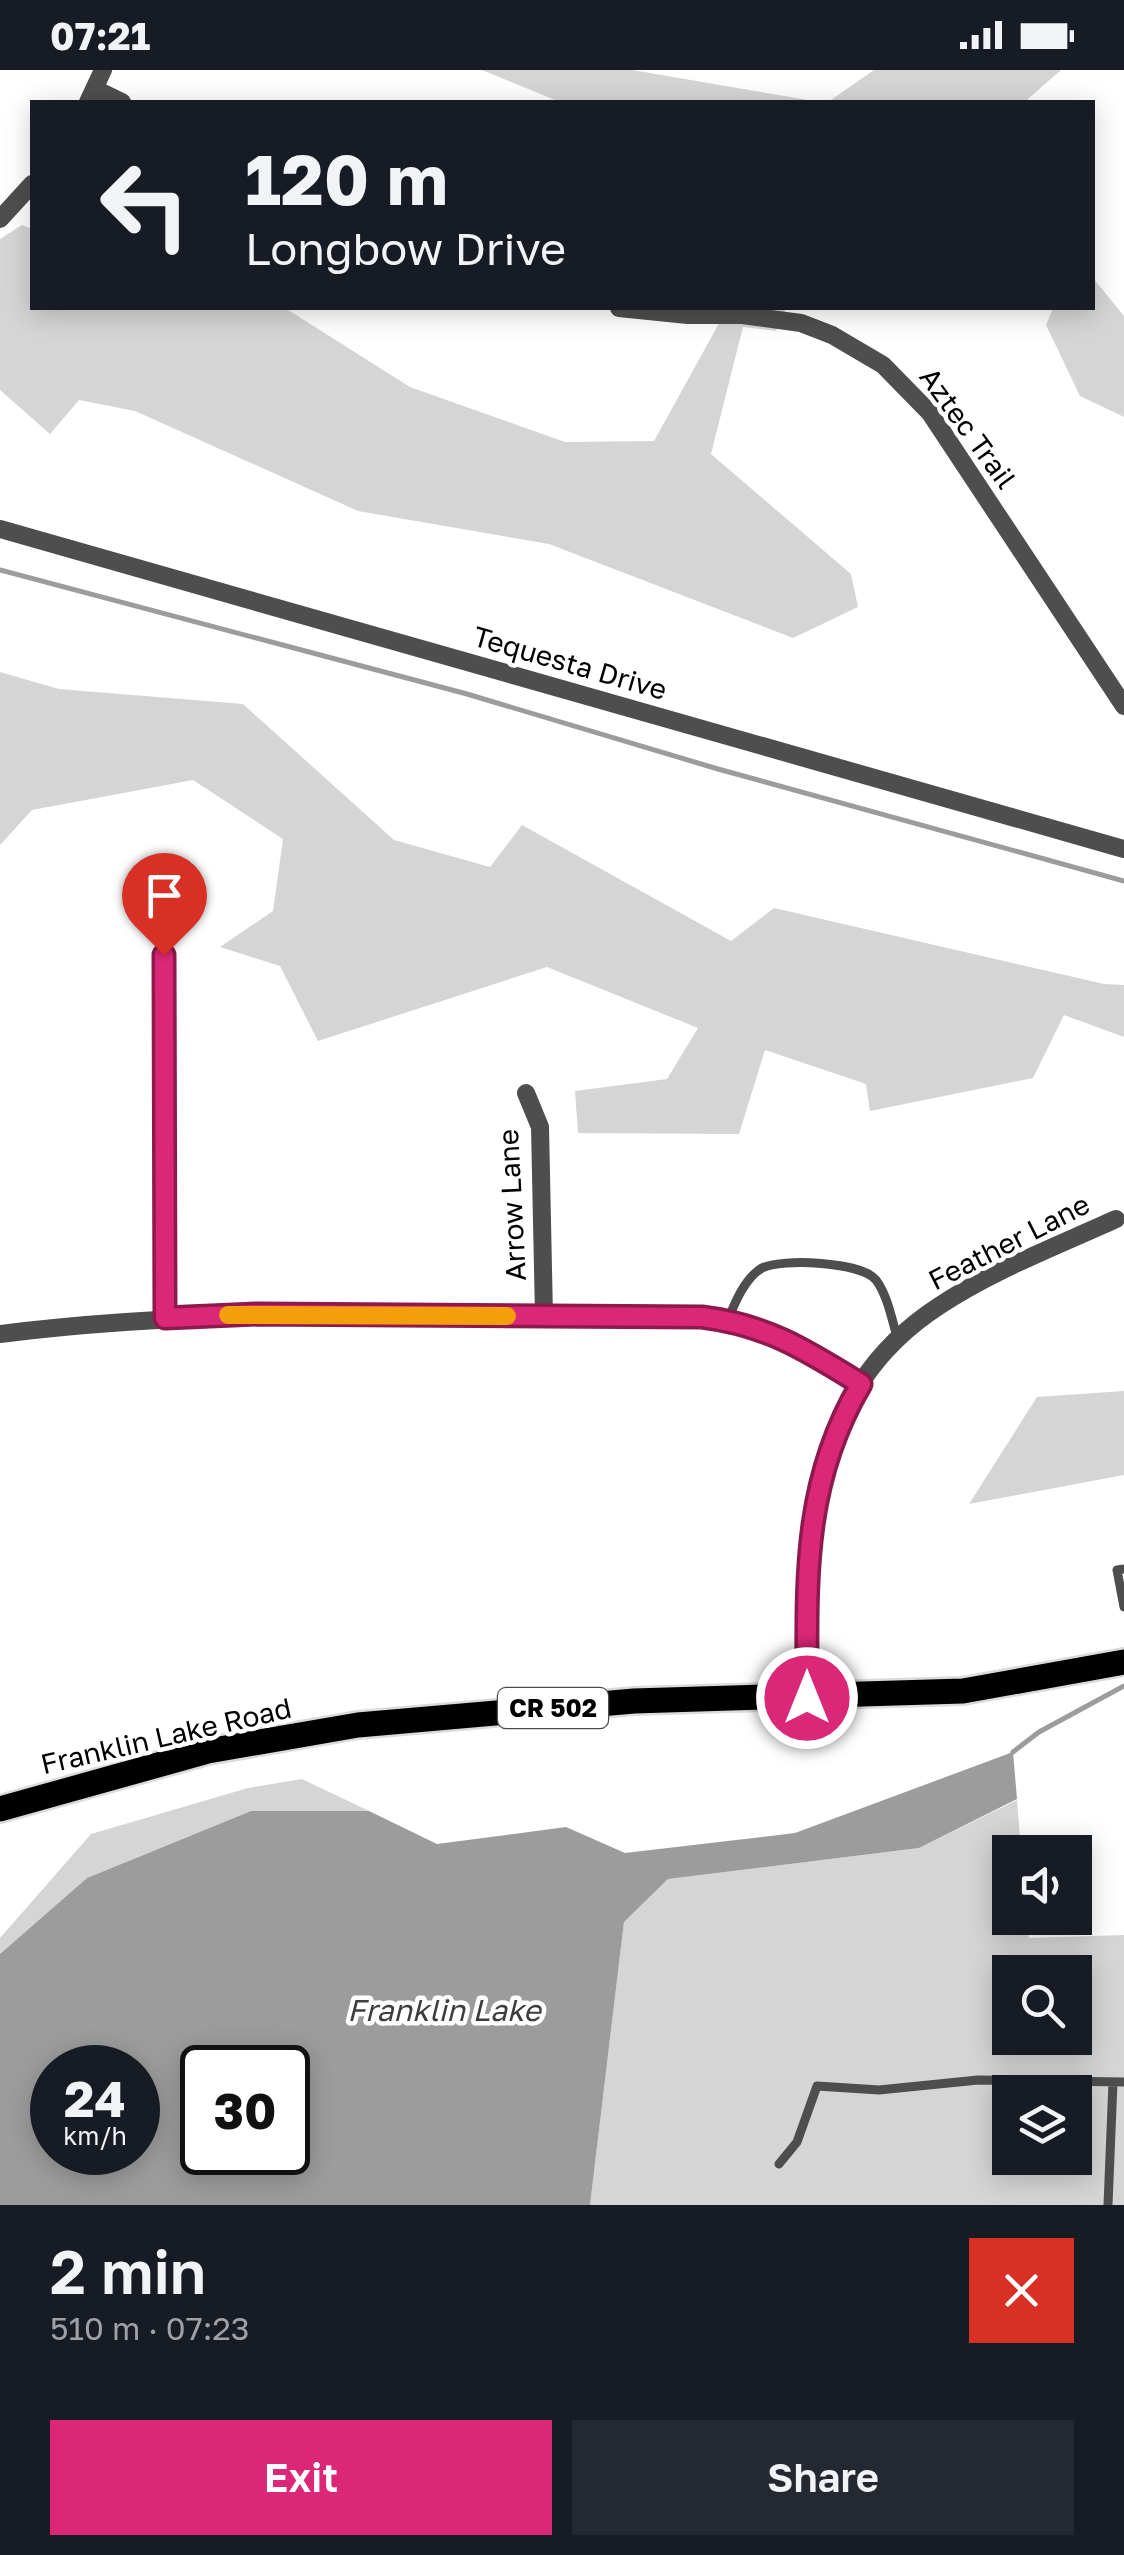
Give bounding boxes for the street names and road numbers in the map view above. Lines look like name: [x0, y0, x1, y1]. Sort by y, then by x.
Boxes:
street label: Aztec Trail: [914, 361, 1023, 495]
street label: Tequesta Drive: [470, 619, 671, 706]
street label: Arrow Lane: [491, 1128, 532, 1282]
street label: Feather Lane: [923, 1187, 1095, 1296]
road number: CR 502: [498, 1688, 608, 1728]
street label: Franklin Lake Road: [37, 1691, 294, 1780]

